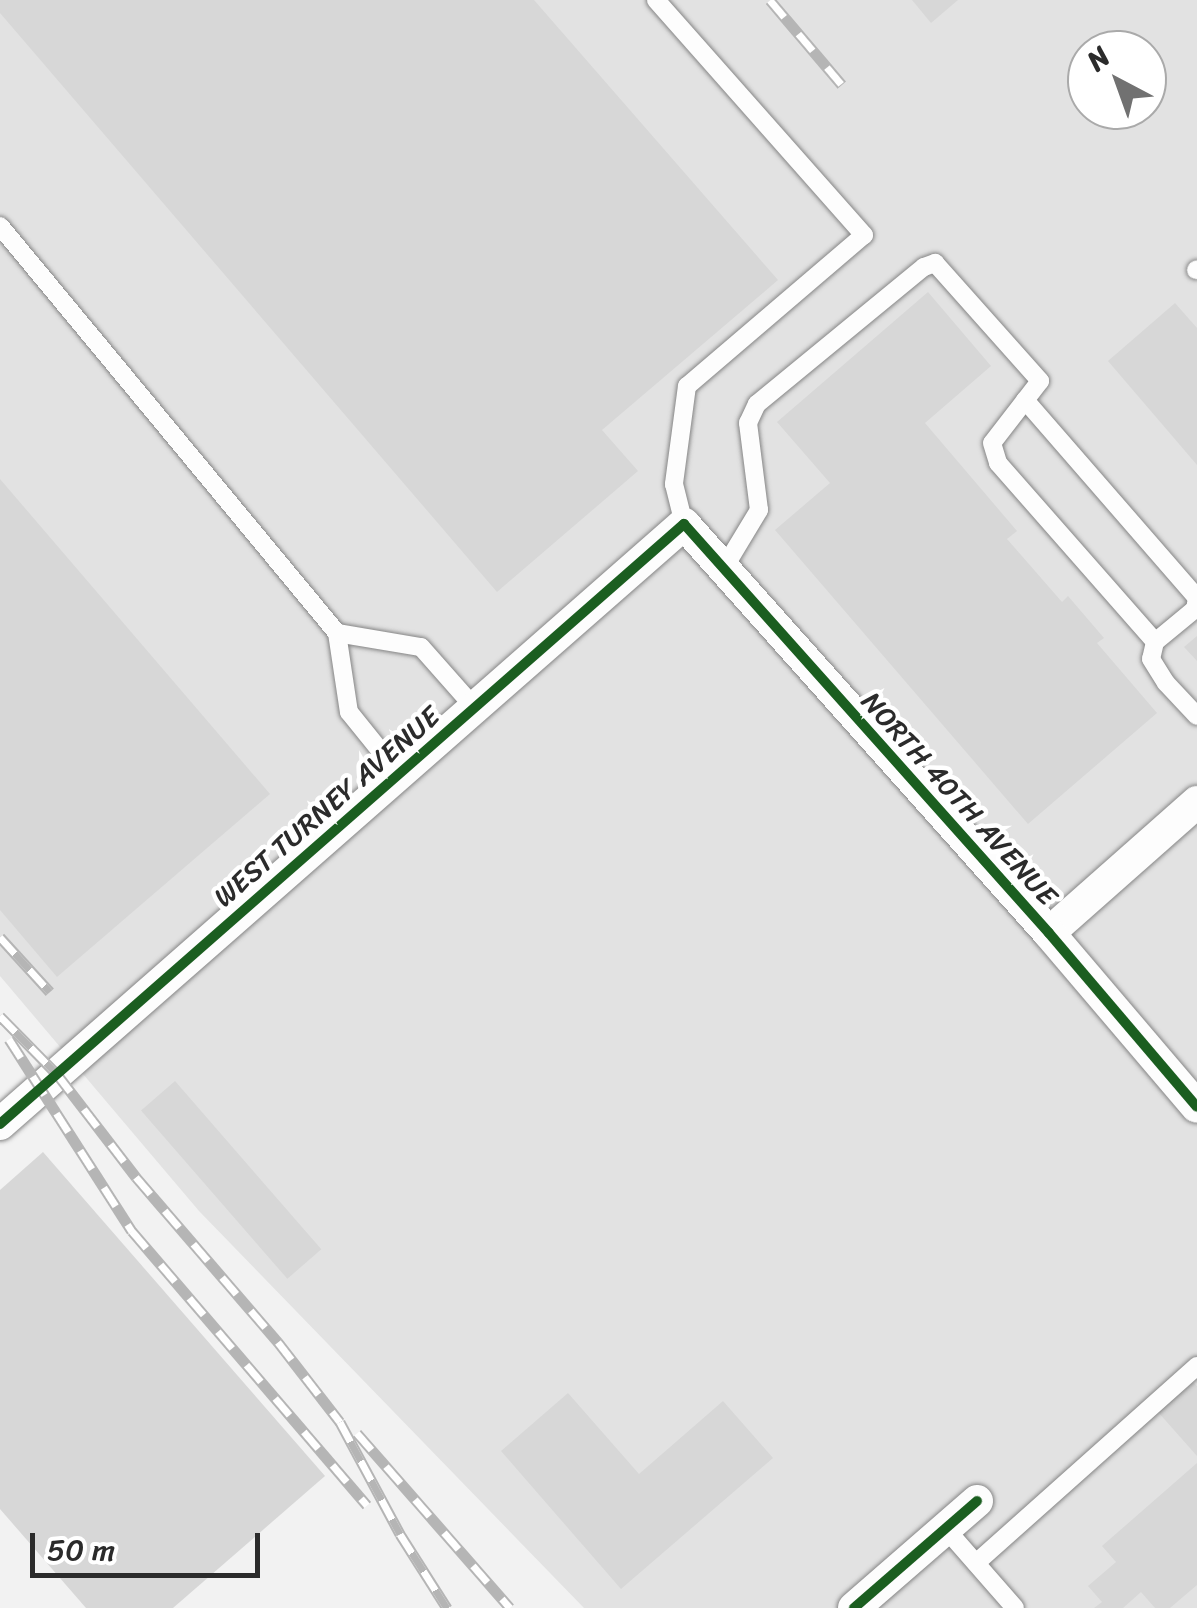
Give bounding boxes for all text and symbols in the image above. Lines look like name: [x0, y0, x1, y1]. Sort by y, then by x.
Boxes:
north arrow: [1067, 30, 1167, 130]
text: N: [1075, 34, 1122, 83]
street label: NORTH 40TH AVENUE: [854, 685, 1064, 913]
street label: WEST TURNEY AVENUE: [207, 700, 447, 914]
scale bar: [35, 1513, 265, 1575]
text: 50 m: [47, 1523, 115, 1577]

